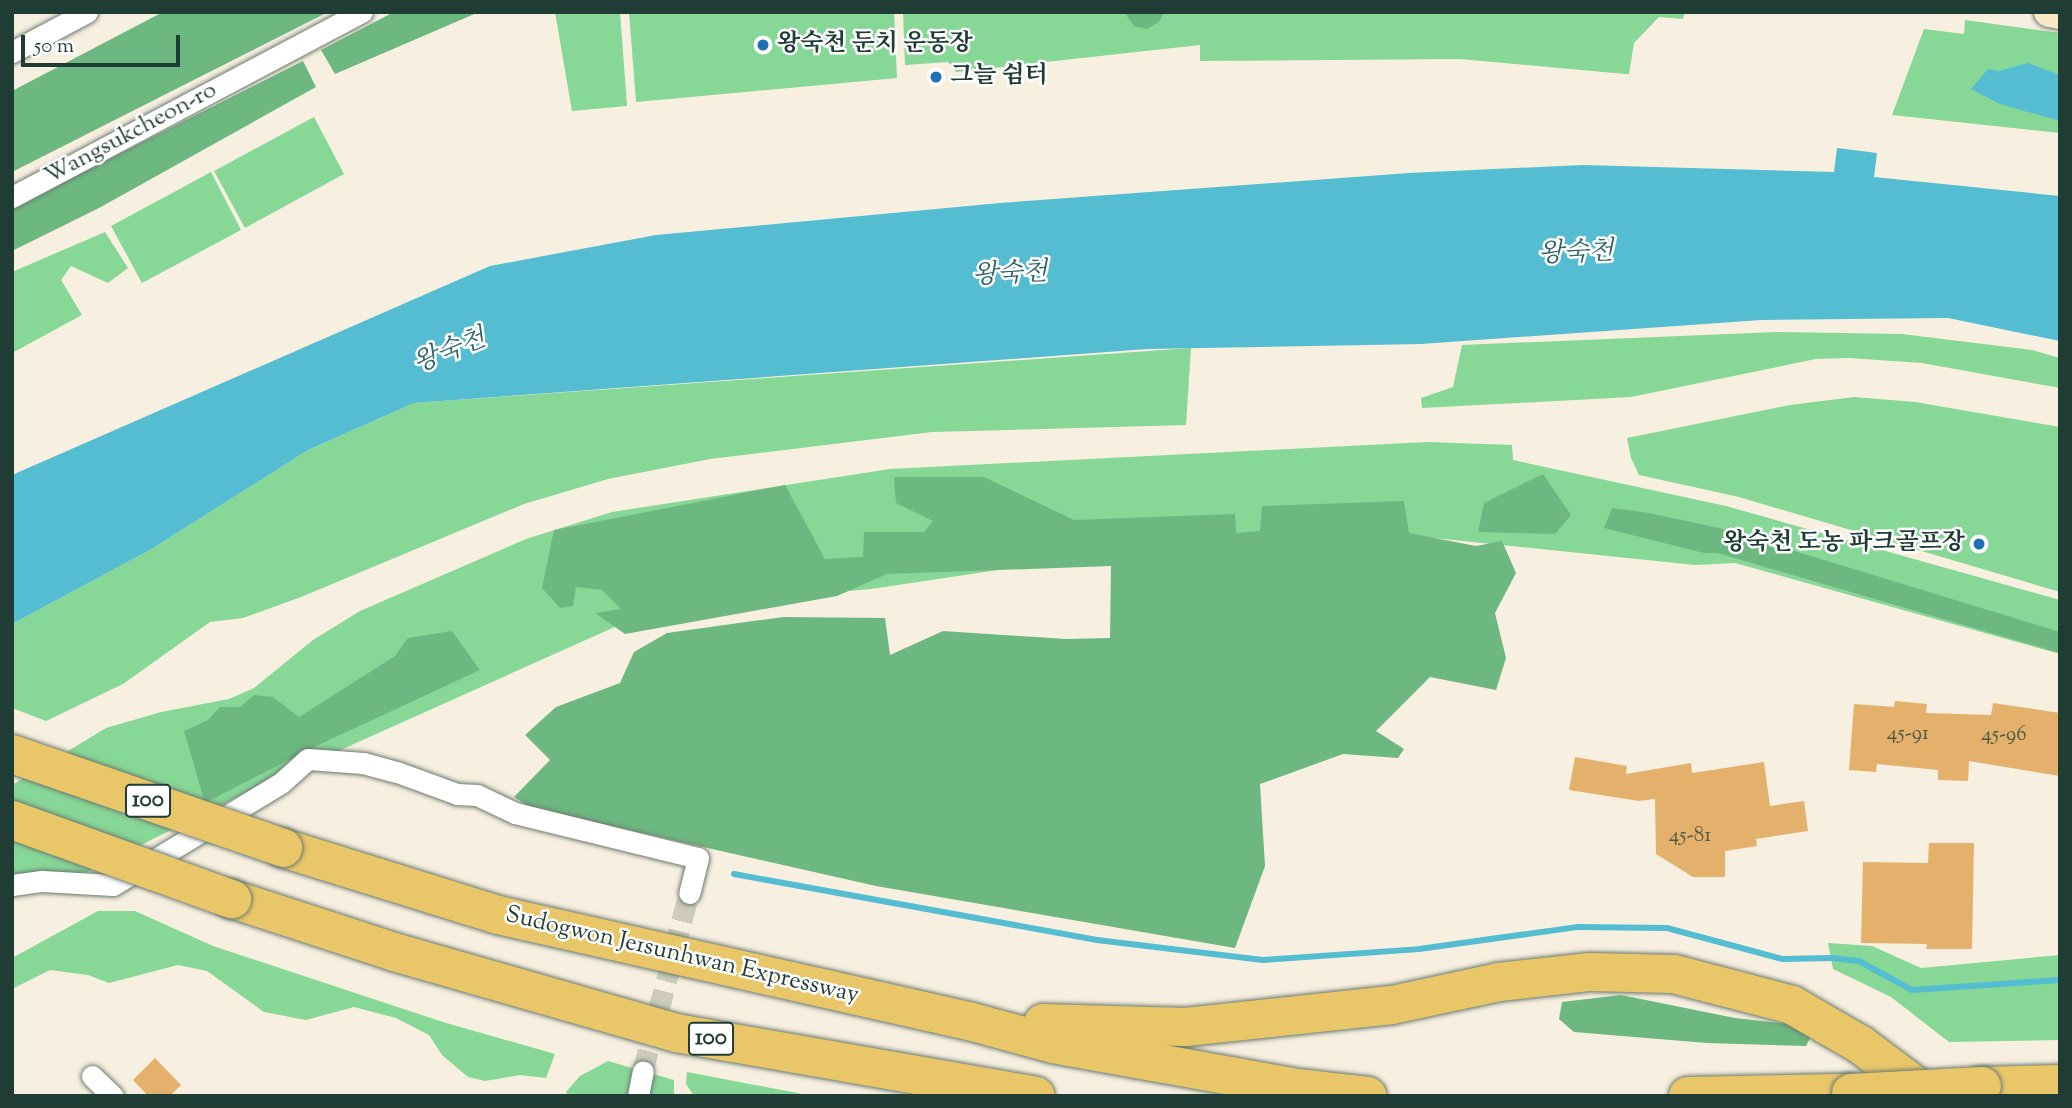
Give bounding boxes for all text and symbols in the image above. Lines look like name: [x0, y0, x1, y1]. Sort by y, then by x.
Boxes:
scale bar: [24, 21, 184, 65]
place label: 왕숙천 둔치 운동장: [777, 31, 973, 59]
text: 50 m: [34, 32, 74, 62]
marker: 왕숙천 둔치 운동장: [755, 37, 771, 53]
place label: 그늘 쉼터: [950, 63, 1048, 91]
marker: 그늘 쉼터: [928, 69, 944, 85]
street label: Wangsukcheon-ro: [40, 76, 222, 192]
water label: 왕숙천: [1538, 237, 1614, 271]
water label: 왕숙천: [972, 257, 1048, 293]
water label: 왕숙천: [409, 323, 491, 381]
place label: 왕숙천 도농 파크골프장: [1723, 530, 1965, 558]
marker: 왕숙천 도농 파크골프장: [1971, 536, 1987, 552]
house number: 45-91: [1887, 721, 1929, 747]
house number: 45-96: [1981, 722, 2027, 748]
road number: 100: [124, 782, 172, 820]
house number: 45-81: [1669, 823, 1711, 849]
street label: Sudogwon Je1sunhwan Expressway: [502, 901, 862, 1011]
road number: 100: [686, 1020, 736, 1058]

